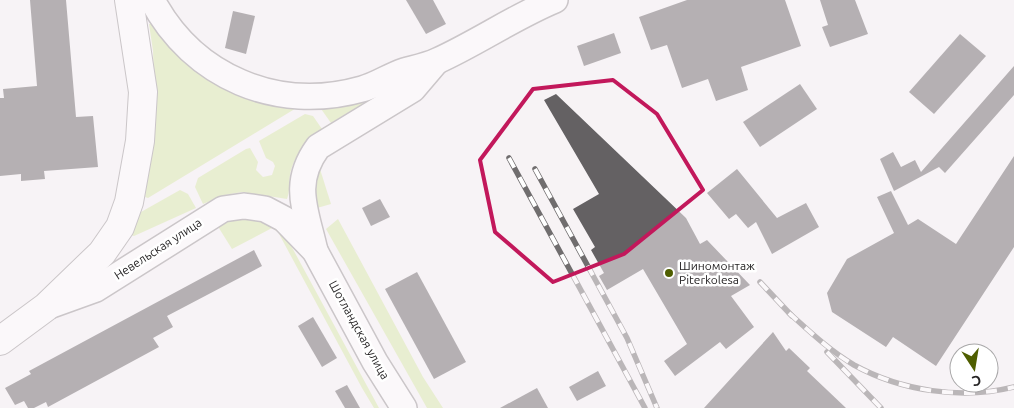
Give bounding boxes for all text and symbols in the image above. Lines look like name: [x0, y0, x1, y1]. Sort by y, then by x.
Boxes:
street label: Невельская улица: [112, 216, 204, 282]
place label: Шиномонтаж Piterkolesa: [679, 259, 755, 286]
marker: Шиномонтаж Piterkolesa: [663, 267, 675, 279]
street label: Шотландская улица: [327, 278, 392, 381]
north arrow: [949, 343, 999, 393]
text: С: [971, 372, 983, 389]

